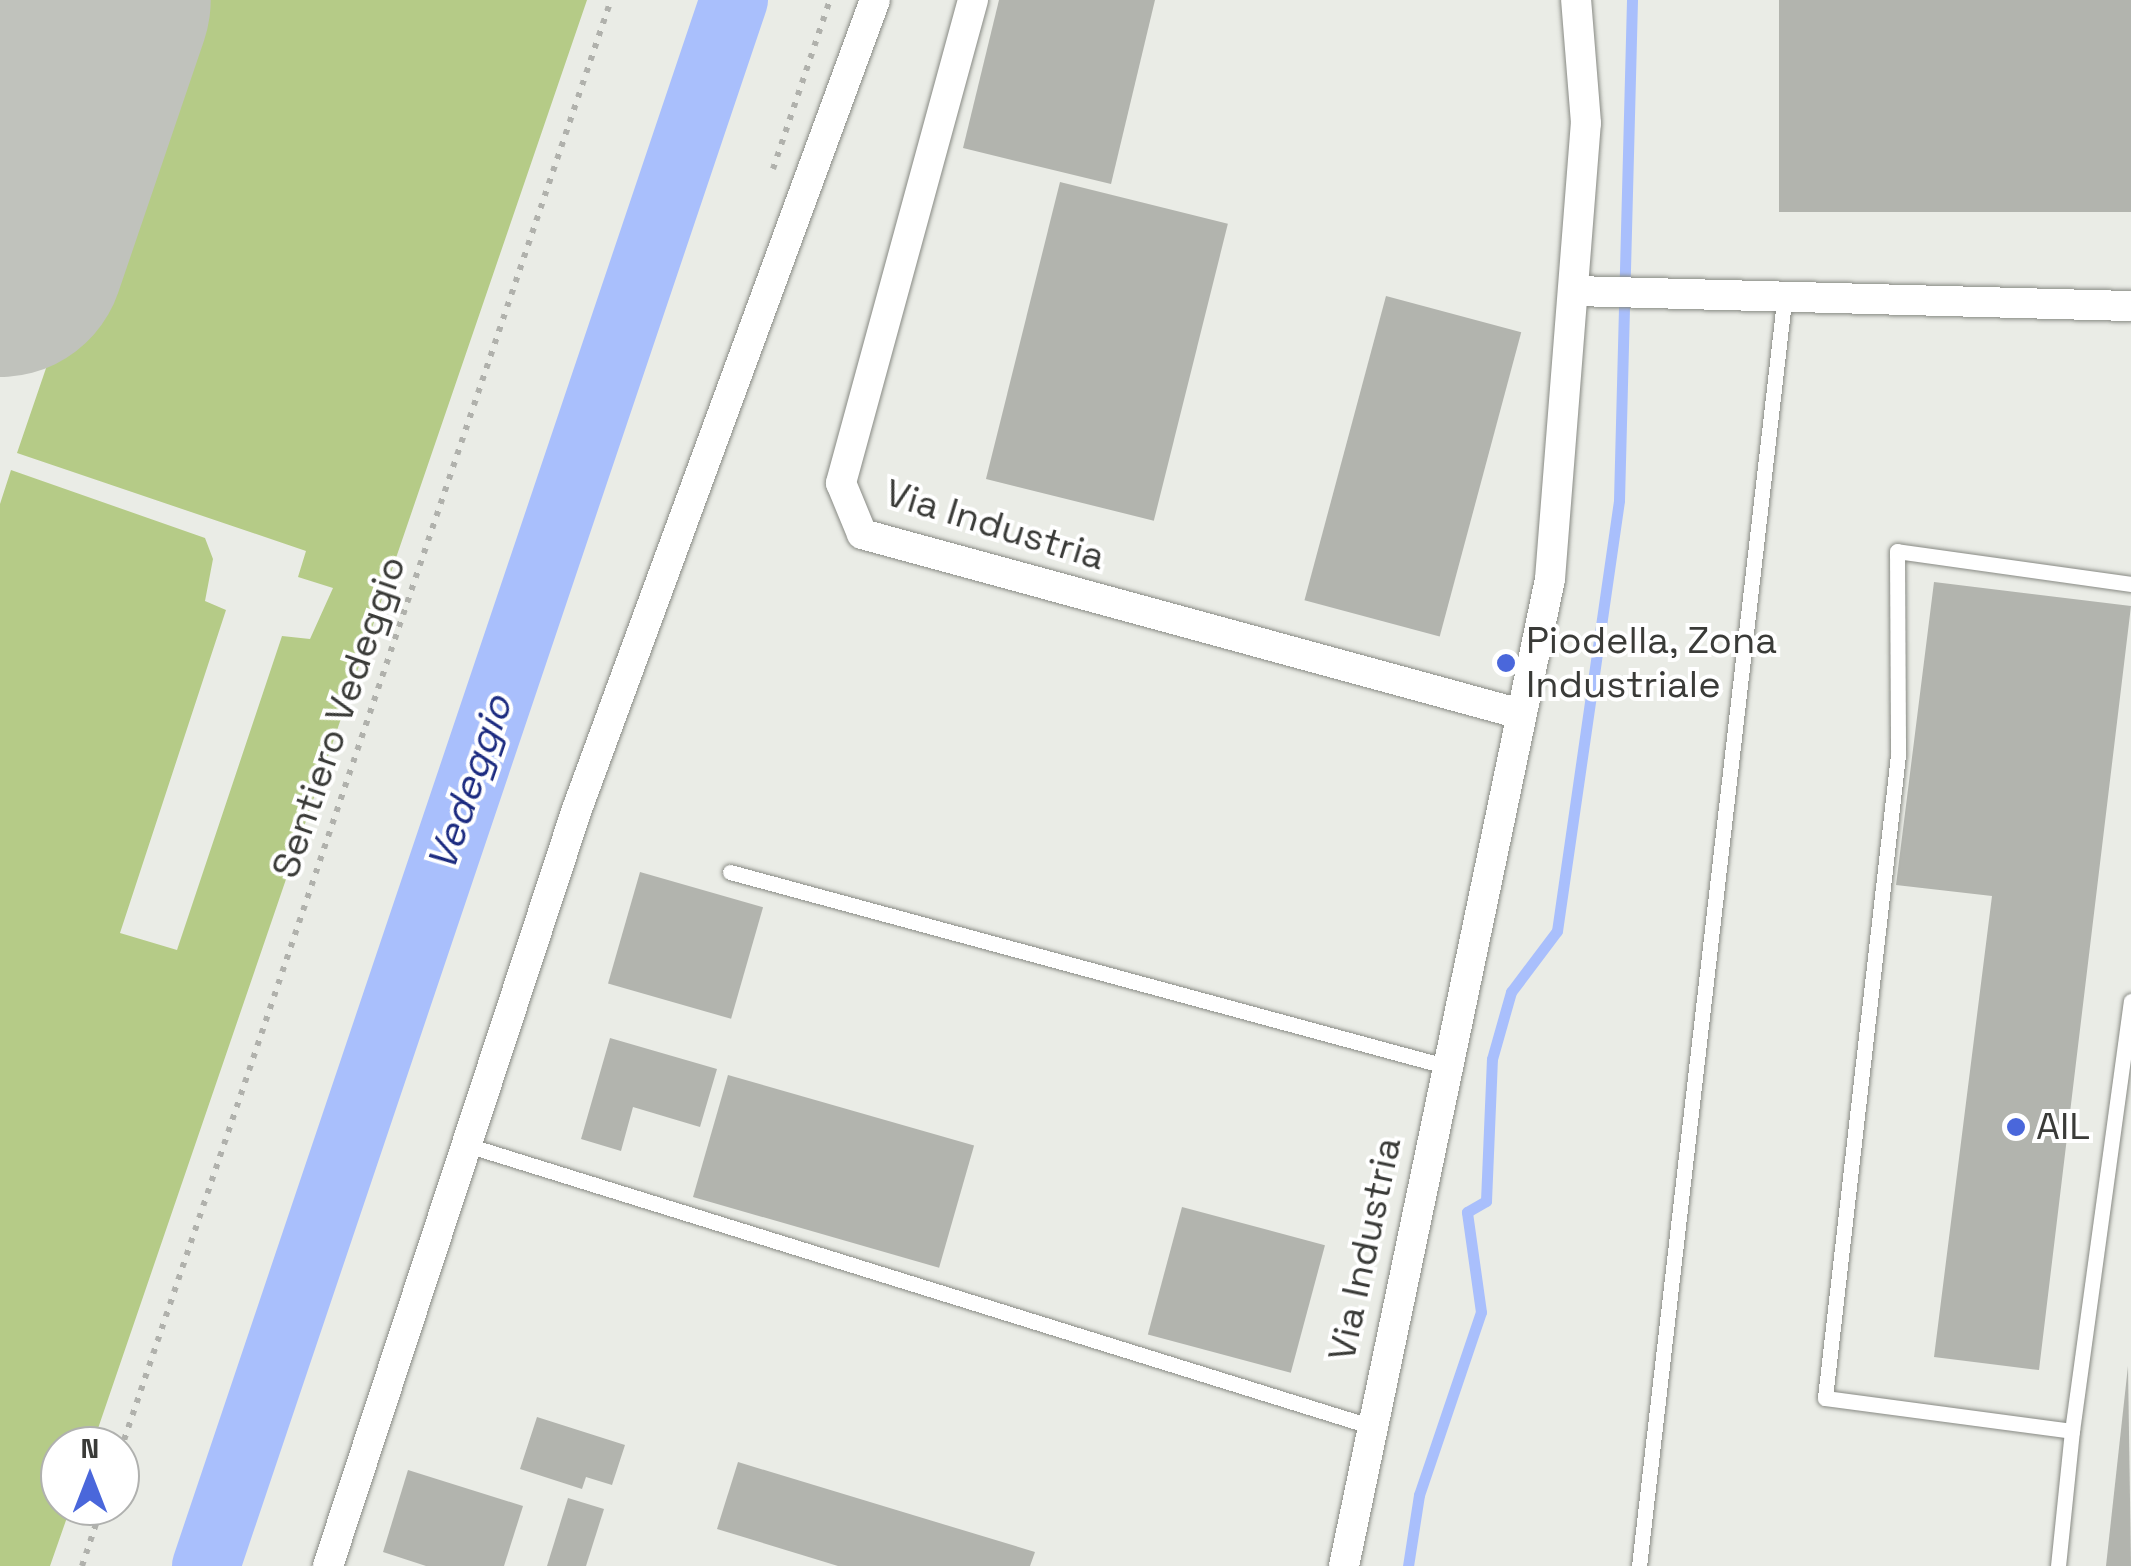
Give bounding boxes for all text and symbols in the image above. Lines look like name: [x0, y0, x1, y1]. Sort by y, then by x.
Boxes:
street label: Via Industria: [880, 470, 1110, 580]
street label: Sentiero Vedeggio: [262, 550, 416, 884]
place label: Piodella, Zona Industriale: [1526, 618, 1778, 708]
marker: Piodella, Zona Industriale: [1495, 652, 1517, 674]
water label: Vedeggio: [418, 689, 522, 877]
place label: AIL: [2036, 1104, 2090, 1150]
marker: AIL: [2005, 1116, 2027, 1138]
street label: Via Industria: [1319, 1133, 1411, 1365]
north arrow: [40, 1426, 140, 1526]
text: N: [81, 1430, 99, 1466]

